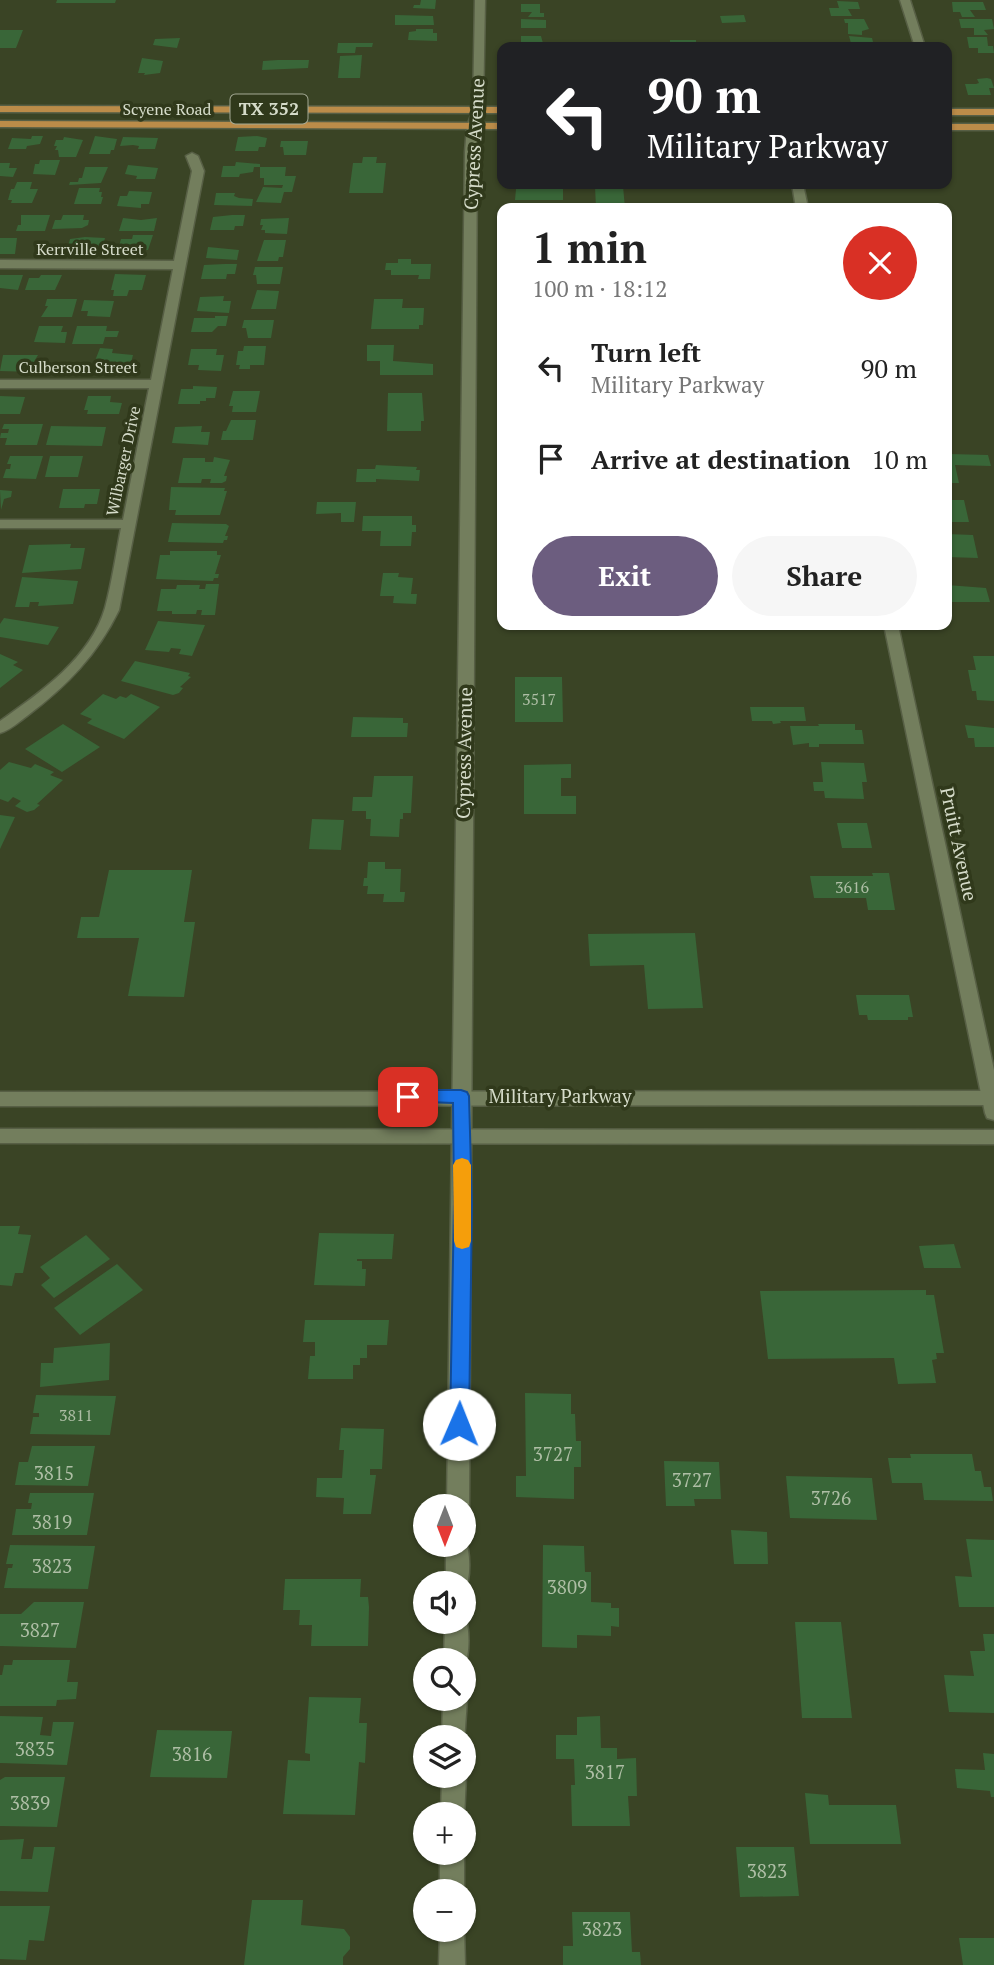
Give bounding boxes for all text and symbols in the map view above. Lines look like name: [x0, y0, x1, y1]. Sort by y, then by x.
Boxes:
text: 90 m: [647, 62, 761, 127]
icon: left: [532, 70, 623, 161]
street label: Cypress Avenue: [458, 78, 489, 210]
road number: TX 352: [230, 94, 308, 124]
street label: Scyene Road: [122, 98, 212, 120]
text: Military Parkway: [647, 125, 888, 167]
text: 1 min: [532, 219, 647, 275]
button: close: [843, 226, 917, 300]
street label: Kerrville Street: [36, 238, 144, 260]
text: 100 m · 18:12: [532, 273, 667, 304]
text: Turn left: [591, 335, 701, 369]
icon: left: [532, 349, 570, 387]
text: 90 m: [861, 351, 917, 385]
street label: Culberson Street: [18, 356, 138, 378]
text: Military Parkway: [591, 369, 764, 400]
street label: Wilbarger Drive: [101, 404, 145, 518]
icon: arrive: [532, 440, 570, 478]
text: Arrive at destination: [591, 442, 850, 476]
text: 10 m: [871, 442, 928, 476]
button: Exit: [532, 536, 718, 616]
button: Share: [732, 536, 917, 616]
street label: Cypress Avenue: [450, 687, 477, 819]
house number: 3517: [522, 688, 556, 710]
street label: Pruitt Avenue: [935, 785, 984, 903]
house number: 3616: [835, 876, 870, 898]
pin: [378, 1067, 438, 1127]
icon: arrive: [389, 1078, 427, 1116]
street label: Military Parkway: [488, 1083, 632, 1108]
position arrow: [422, 1387, 496, 1461]
house number: 3811: [59, 1404, 93, 1426]
house number: 3727: [533, 1441, 573, 1466]
house number: 3815: [34, 1460, 74, 1485]
house number: 3727: [672, 1467, 712, 1492]
house number: 3726: [811, 1485, 851, 1510]
north arrow: [413, 1494, 476, 1558]
map controls: [413, 1494, 476, 1942]
house number: 3819: [32, 1509, 72, 1534]
house number: 3823: [32, 1553, 72, 1578]
button: sound: [413, 1571, 476, 1634]
house number: 3809: [547, 1574, 587, 1599]
house number: 3827: [20, 1617, 60, 1642]
button: search: [413, 1648, 476, 1711]
button: layers: [413, 1725, 476, 1788]
house number: 3835: [15, 1736, 55, 1761]
house number: 3816: [172, 1741, 212, 1766]
house number: 3817: [585, 1759, 625, 1784]
house number: 3839: [10, 1790, 50, 1815]
button: +: [413, 1802, 476, 1865]
house number: 3823: [747, 1858, 787, 1883]
button: −: [413, 1879, 476, 1942]
house number: 3823: [582, 1916, 622, 1941]

